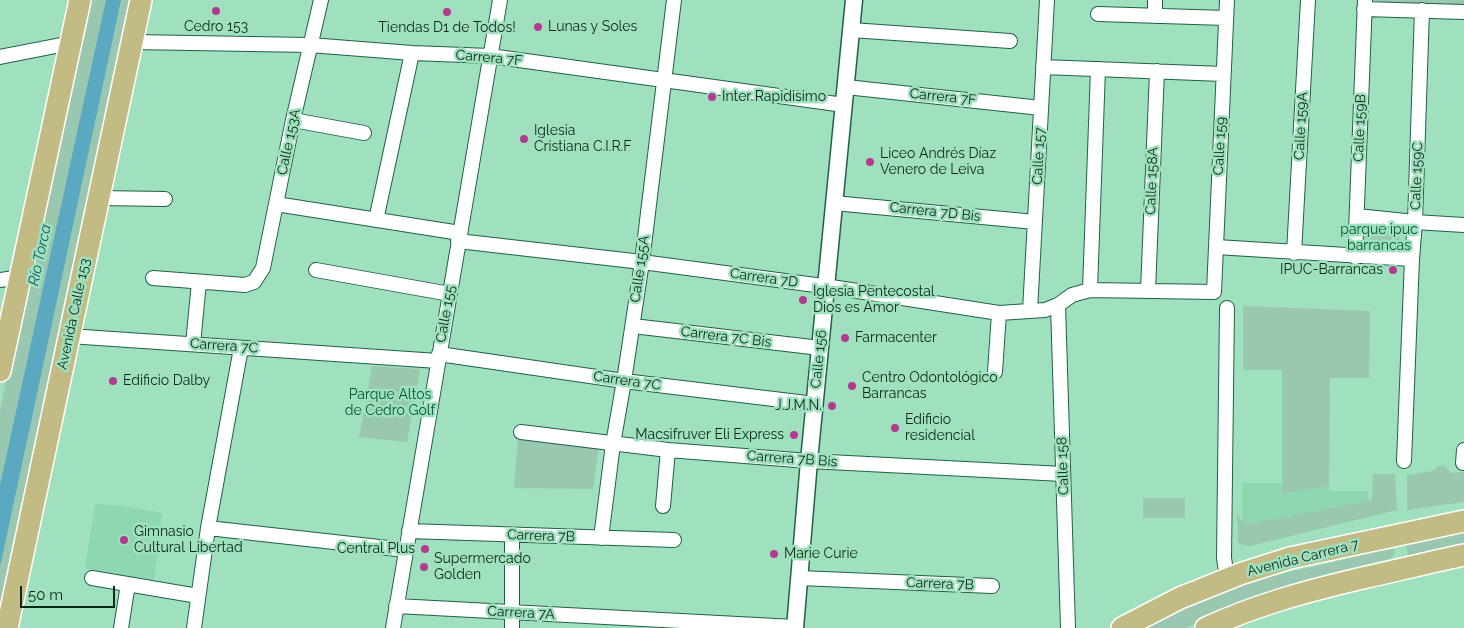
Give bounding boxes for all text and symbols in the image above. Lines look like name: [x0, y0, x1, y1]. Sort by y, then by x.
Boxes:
marker: Cedro 153: [210, 5, 222, 17]
marker: Tiendas D1 de Todos!: [441, 6, 453, 18]
place label: Cedro 153: [184, 19, 248, 35]
place label: Lunas y Soles: [548, 19, 637, 35]
place label: Tiendas D1 de Todos!: [378, 20, 516, 36]
marker: Lunas y Soles: [532, 21, 544, 33]
street label: Carrera 7F: [455, 47, 523, 69]
street label: Carrera 7F: [909, 85, 977, 109]
place label: Inter Rapidisimo: [722, 89, 826, 105]
marker: Inter Rapidisimo: [706, 91, 718, 103]
street label: Calle 159A: [1291, 92, 1311, 160]
street label: Calle 159B: [1350, 94, 1370, 162]
street label: Calle 153A: [274, 107, 304, 177]
street label: Calle 159: [1210, 116, 1230, 176]
place label: Iglesia Cristiana C.I.R.F: [534, 123, 631, 156]
street label: Calle 157: [1029, 127, 1049, 185]
marker: Iglesia Cristiana C.I.R.F: [518, 133, 530, 145]
street label: Calle 159C: [1407, 142, 1427, 210]
place label: Liceo Andrés Díaz Venero de Leiva: [880, 146, 996, 178]
street label: Calle 158A: [1142, 147, 1162, 215]
marker: Liceo Andrés Díaz Venero de Leiva: [864, 156, 876, 168]
street label: Carrera 7D Bis: [889, 199, 981, 225]
park label: parque ipuc barrancas: [1340, 222, 1418, 254]
water label: Río Torca: [25, 223, 55, 287]
street label: Calle 155A: [627, 234, 653, 304]
street label: Avenida Calle 153: [54, 257, 94, 371]
place label: IPUC-Barrancas: [1280, 262, 1383, 278]
marker: IPUC-Barrancas: [1387, 264, 1399, 276]
street label: Carrera 7D: [729, 265, 799, 291]
street label: Calle 155: [433, 284, 459, 344]
place label: Iglesia Pentecostal Dios es Amor: [813, 284, 935, 316]
marker: Iglesia Pentecostal Dios es Amor: [797, 294, 809, 306]
street label: Carrera 7C Bis: [680, 323, 772, 351]
street label: Calle 156: [808, 329, 830, 389]
place label: Farmacenter: [855, 330, 937, 346]
marker: Farmacenter: [839, 332, 851, 344]
street label: Carrera 7C: [189, 335, 259, 357]
street label: Carrera 7C: [592, 368, 662, 394]
place label: Centro Odontológico Barrancas: [862, 370, 998, 402]
place label: Edificio Dalby: [123, 373, 210, 389]
marker: Edificio Dalby: [107, 375, 119, 387]
marker: Centro Odontológico Barrancas: [846, 380, 858, 392]
park label: Parque Altos de Cedro Golf: [345, 387, 435, 420]
place label: J.J.M.N.: [775, 398, 822, 414]
marker: J.J.M.N.: [826, 400, 838, 412]
place label: Edificio residencial: [905, 412, 975, 444]
marker: Edificio residencial: [889, 422, 901, 434]
place label: Macsifruver Eli Express: [635, 427, 784, 443]
marker: Macsifruver Eli Express: [788, 429, 800, 441]
street label: Calle 158: [1054, 436, 1072, 496]
street label: Carrera 7B Bis: [746, 447, 838, 471]
place label: Gimnasio Cultural Libertad: [134, 524, 243, 556]
street label: Carrera 7B: [507, 526, 575, 546]
marker: Gimnasio Cultural Libertad: [118, 534, 130, 546]
street label: Avenida Carrera 7: [1246, 536, 1360, 580]
place label: Central Plus: [337, 541, 415, 557]
marker: Central Plus: [419, 543, 431, 555]
place label: Marie Curie: [784, 546, 858, 562]
marker: Marie Curie: [768, 548, 780, 560]
place label: Supermercado Golden: [434, 551, 531, 584]
marker: Supermercado Golden: [418, 561, 430, 573]
street label: Carrera 7B: [906, 574, 974, 594]
scale bar: [22, 576, 118, 608]
text: 50 m: [28, 586, 63, 604]
street label: Carrera 7A: [487, 603, 555, 623]

